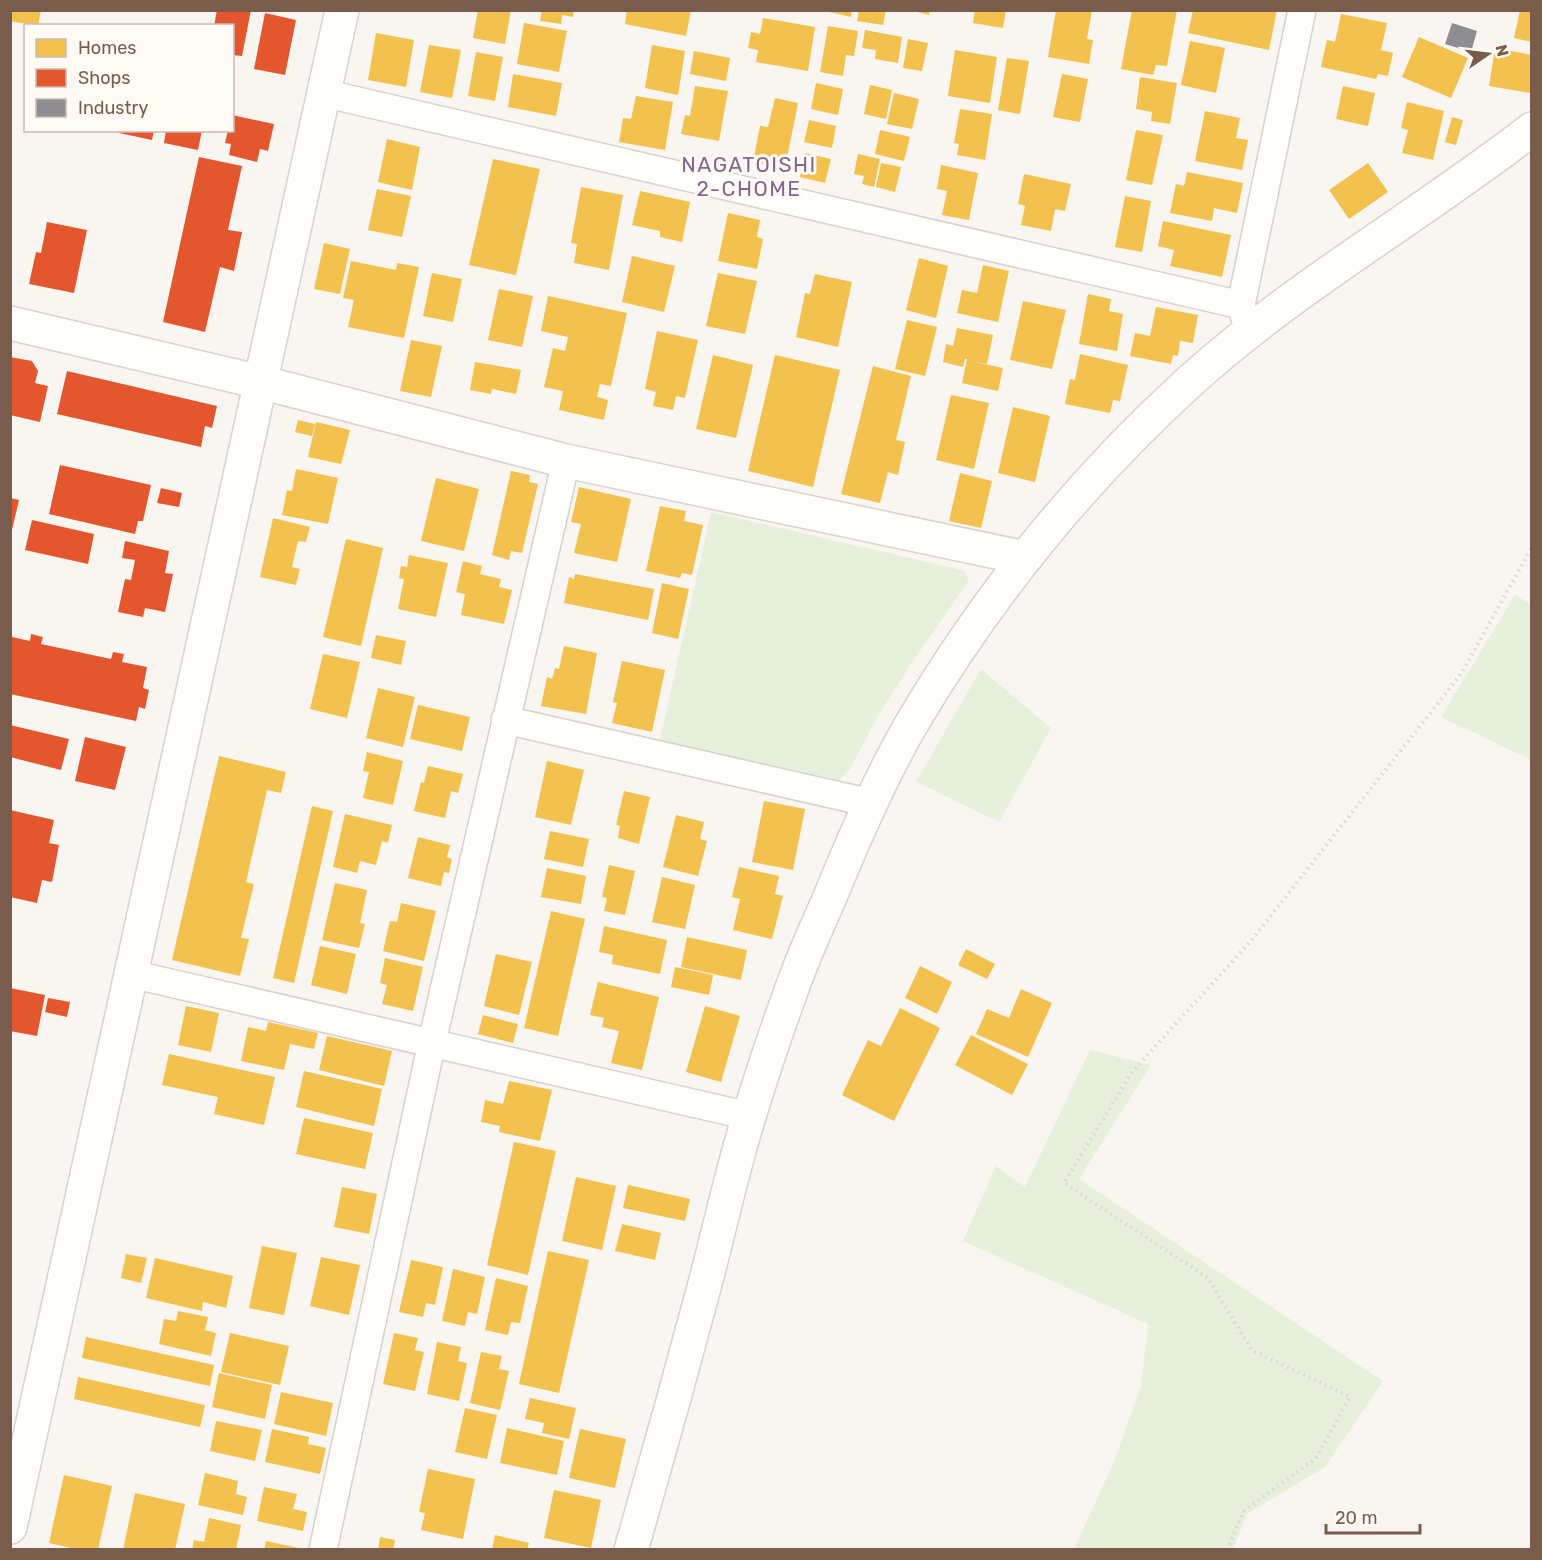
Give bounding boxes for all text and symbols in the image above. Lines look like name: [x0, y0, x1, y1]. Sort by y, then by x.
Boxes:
legend: [24, 24, 234, 132]
north arrow: [1458, 24, 1518, 84]
text: Homes: [78, 37, 136, 59]
text: N: [1491, 43, 1513, 58]
text: Shops: [78, 67, 130, 89]
text: Industry: [78, 97, 148, 119]
district label: NAGATOISHI 2-CHOME: [681, 152, 817, 201]
scale bar: [1326, 1497, 1420, 1535]
text: 20 m: [1335, 1507, 1377, 1529]

